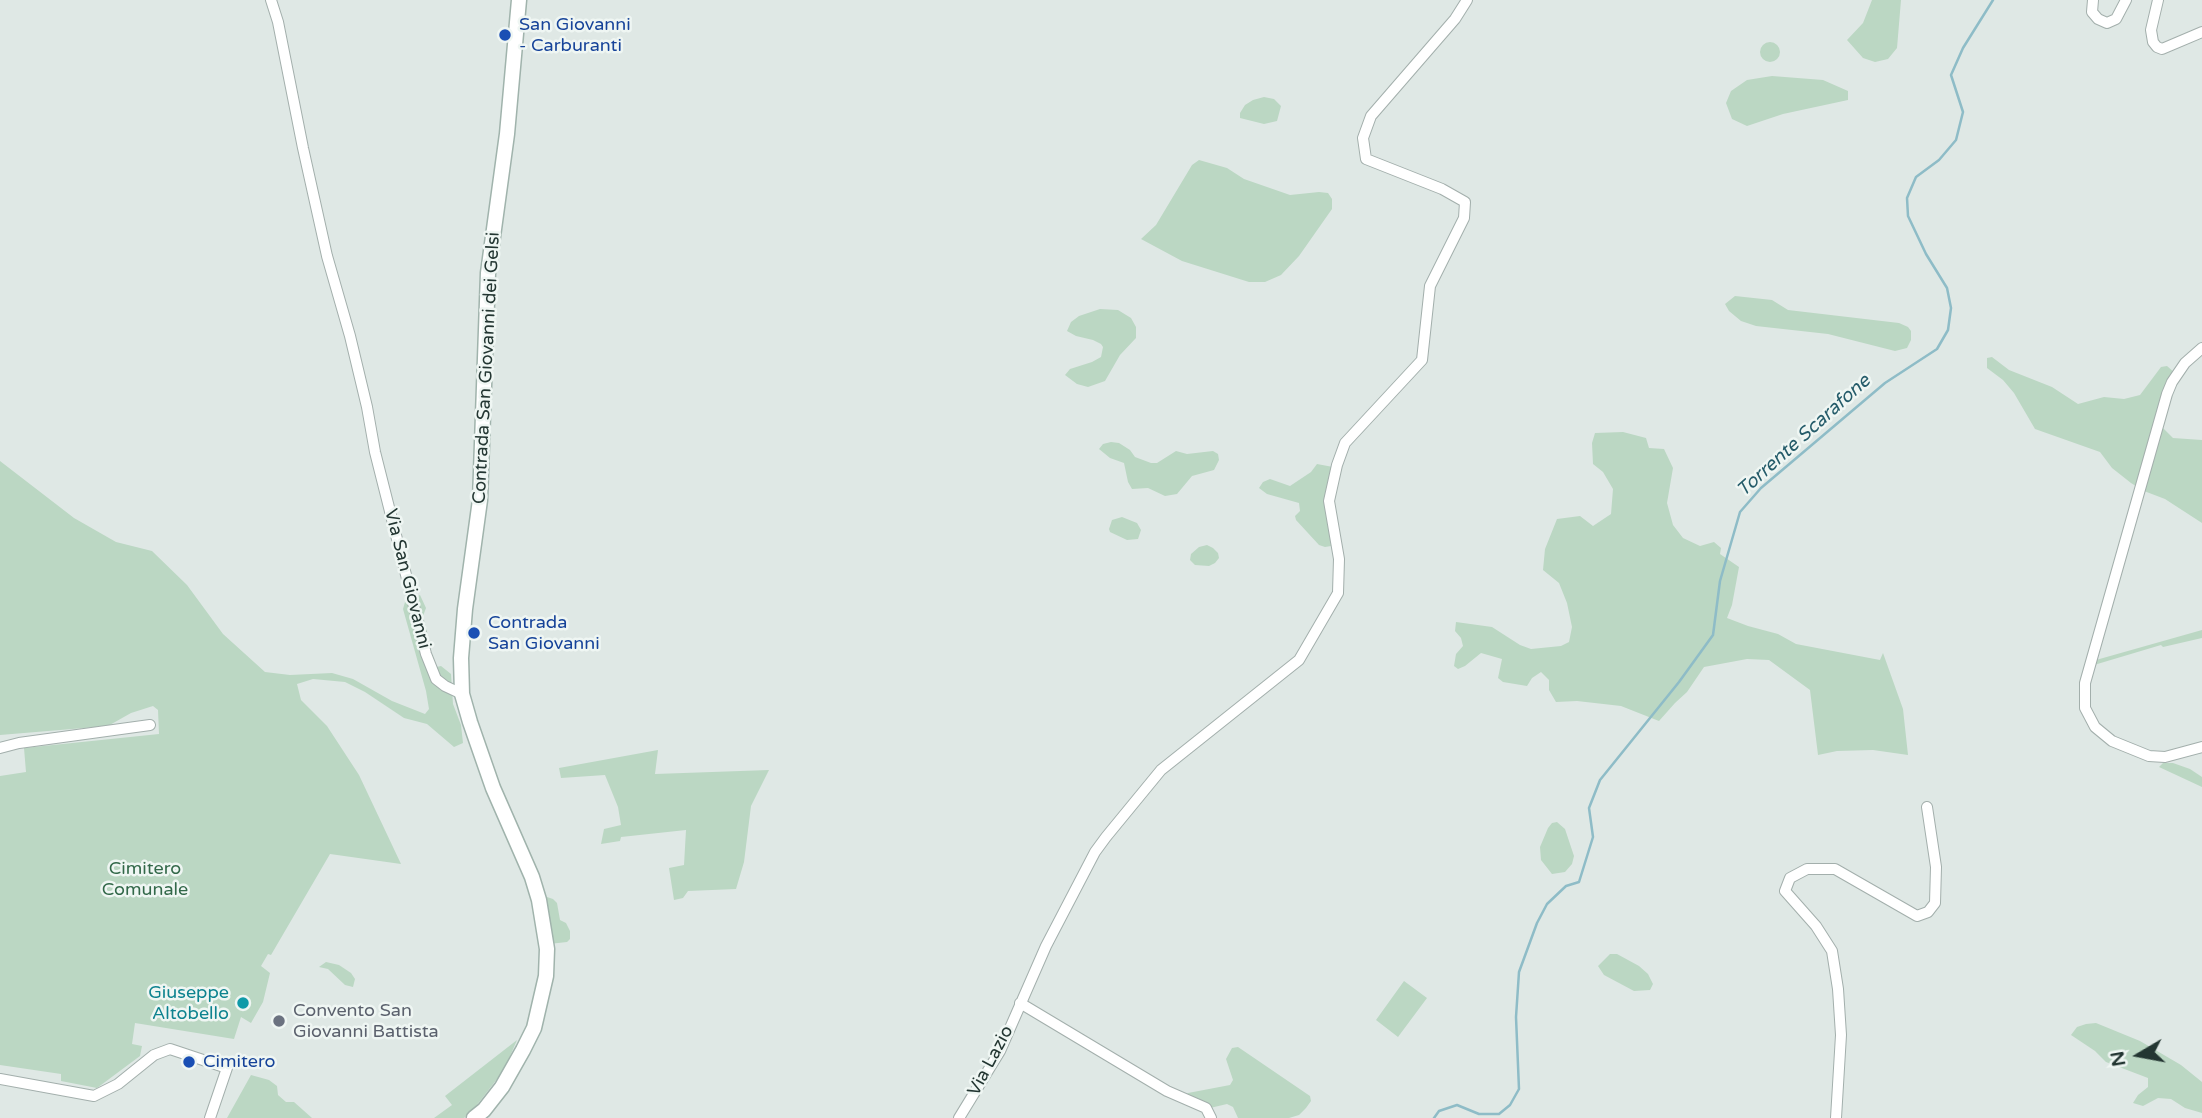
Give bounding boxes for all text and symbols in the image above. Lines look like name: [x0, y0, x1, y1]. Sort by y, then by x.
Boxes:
place label: San Giovanni - Carburanti: [519, 14, 631, 56]
marker: San Giovanni - Carburanti: [497, 27, 513, 43]
street label: Contrada San Giovanni dei Gelsi: [469, 231, 505, 505]
water label: Torrente Scarafone: [1733, 370, 1875, 502]
street label: Via San Giovanni: [379, 507, 435, 651]
place label: Contrada San Giovanni: [488, 612, 600, 654]
marker: Contrada San Giovanni: [466, 625, 482, 641]
park label: Cimitero Comunale: [102, 858, 188, 900]
place label: Giuseppe Altobello: [148, 982, 229, 1024]
marker: Giuseppe Altobello: [235, 995, 251, 1011]
place label: Convento San Giovanni Battista: [293, 1000, 439, 1042]
marker: Convento San Giovanni Battista: [271, 1013, 287, 1029]
north arrow: [2104, 1020, 2174, 1090]
street label: Via Lazio: [964, 1022, 1018, 1100]
text: N: [2106, 1049, 2130, 1068]
place label: Cimitero: [203, 1051, 276, 1073]
marker: Cimitero: [181, 1054, 197, 1070]

